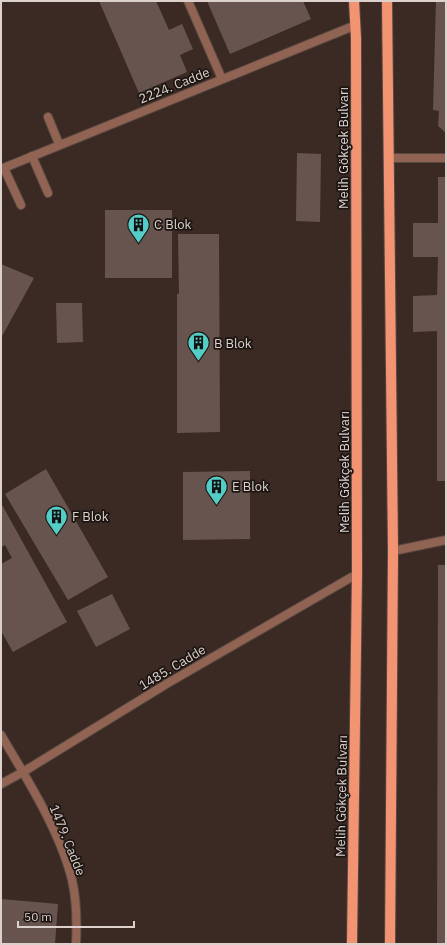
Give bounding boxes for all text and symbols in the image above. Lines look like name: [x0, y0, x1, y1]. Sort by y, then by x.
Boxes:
street label: 2224. Cadde: [136, 64, 212, 107]
street label: Melih Gökçek Bulvarı: [335, 87, 352, 209]
building icon: C Blok: [125, 211, 151, 244]
place label: C Blok: [154, 216, 191, 233]
building icon: B Blok: [185, 330, 211, 363]
place label: B Blok: [214, 335, 252, 352]
street label: Melih Gökçek Bulvarı: [336, 411, 353, 533]
building icon: E Blok: [204, 473, 230, 506]
place label: E Blok: [232, 478, 269, 495]
building icon: F Blok: [44, 503, 70, 536]
place label: F Blok: [72, 508, 109, 525]
street label: 1485. Cadde: [136, 641, 209, 694]
street label: Melih Gökçek Bulvarı: [332, 735, 351, 857]
street label: 1479. Cadde: [46, 802, 89, 878]
scale bar: [18, 903, 134, 929]
text: 50 m: [24, 909, 52, 924]

